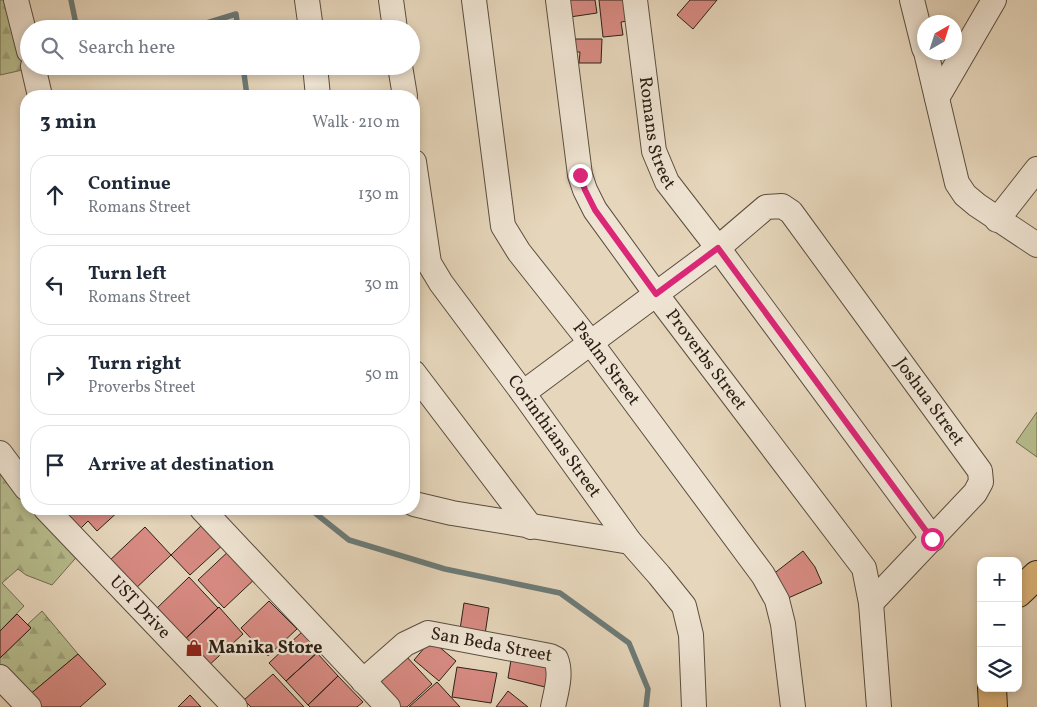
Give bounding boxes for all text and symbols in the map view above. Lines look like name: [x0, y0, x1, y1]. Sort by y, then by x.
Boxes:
north arrow: [917, 15, 962, 60]
search box: [20, 20, 420, 75]
icon: search: [38, 34, 66, 62]
text: Search here: [78, 35, 175, 61]
street label: Romans Street: [632, 75, 681, 195]
text: 3 min: [40, 108, 96, 137]
text: Walk · 210 m: [312, 112, 400, 134]
route end: [569, 164, 592, 187]
text: Continue: [88, 171, 171, 197]
icon: ahead: [41, 181, 69, 209]
text: 130 m: [358, 184, 399, 206]
text: Romans Street: [88, 197, 191, 219]
text: Turn left: [88, 261, 167, 287]
icon: left: [41, 271, 69, 299]
text: 30 m: [364, 274, 399, 296]
text: Romans Street: [88, 287, 191, 309]
street label: Proverbs Street: [659, 304, 753, 416]
street label: Psalm Street: [566, 316, 646, 411]
text: Turn right: [88, 351, 181, 377]
street label: Joshua Street: [889, 353, 970, 451]
icon: right: [41, 361, 69, 389]
text: 50 m: [365, 364, 399, 386]
street label: Corinthians Street: [501, 370, 607, 503]
text: Proverbs Street: [88, 377, 196, 399]
icon: arrive: [41, 451, 69, 479]
text: Arrive at destination: [88, 452, 274, 478]
route start: [921, 528, 944, 551]
map controls: [977, 557, 1022, 692]
button: +: [977, 557, 1022, 602]
street label: UST Drive: [104, 570, 176, 645]
button: −: [977, 602, 1022, 647]
street label: San Beda Street: [429, 621, 554, 669]
place label: Manika Store: [208, 636, 322, 661]
shop icon: Manika Store: [184, 638, 204, 658]
button: layers: [977, 647, 1022, 692]

